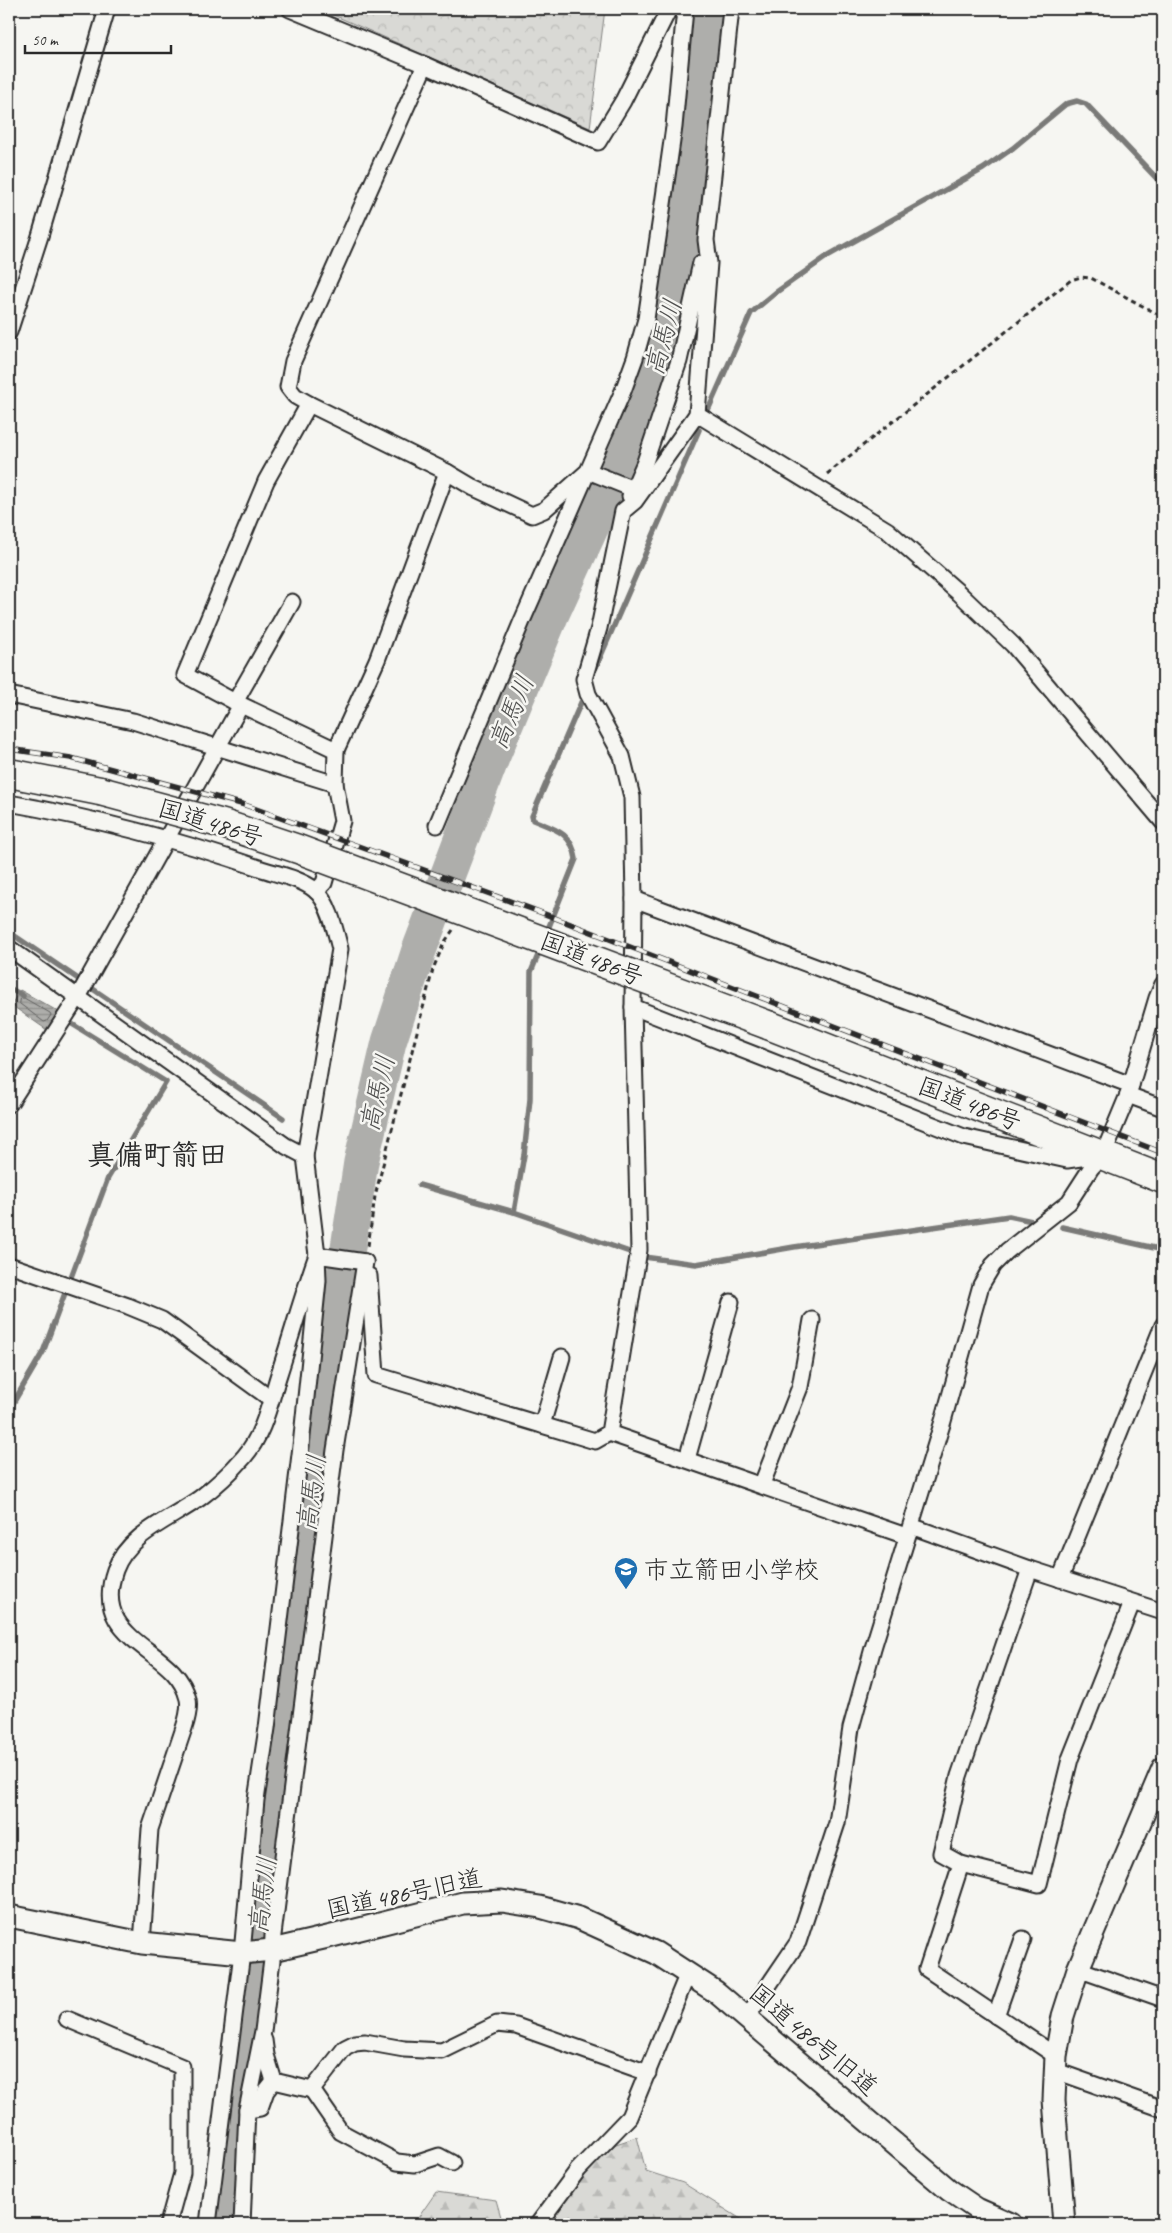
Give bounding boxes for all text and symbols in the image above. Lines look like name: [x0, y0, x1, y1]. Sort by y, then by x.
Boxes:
scale bar: [25, 22, 171, 54]
text: 50 m: [32, 31, 59, 50]
water label: 高馬川: [637, 295, 690, 379]
water label: 高馬川: [481, 670, 542, 755]
street label: 国道486号: [154, 792, 267, 854]
street label: 国道486号: [535, 925, 648, 993]
water label: 高馬川: [353, 1051, 402, 1135]
street label: 国道486号: [913, 1070, 1026, 1138]
district label: 真備町箭田: [87, 1137, 227, 1172]
water label: 高馬川: [290, 1452, 333, 1534]
place label: 市立箭田小学校: [644, 1554, 819, 1586]
school or university icon: 市立箭田小学校: [613, 1556, 639, 1590]
water label: 高馬川: [241, 1854, 284, 1936]
street label: 国道486号旧道: [323, 1862, 485, 1926]
street label: 国道486号旧道: [742, 1976, 884, 2103]

